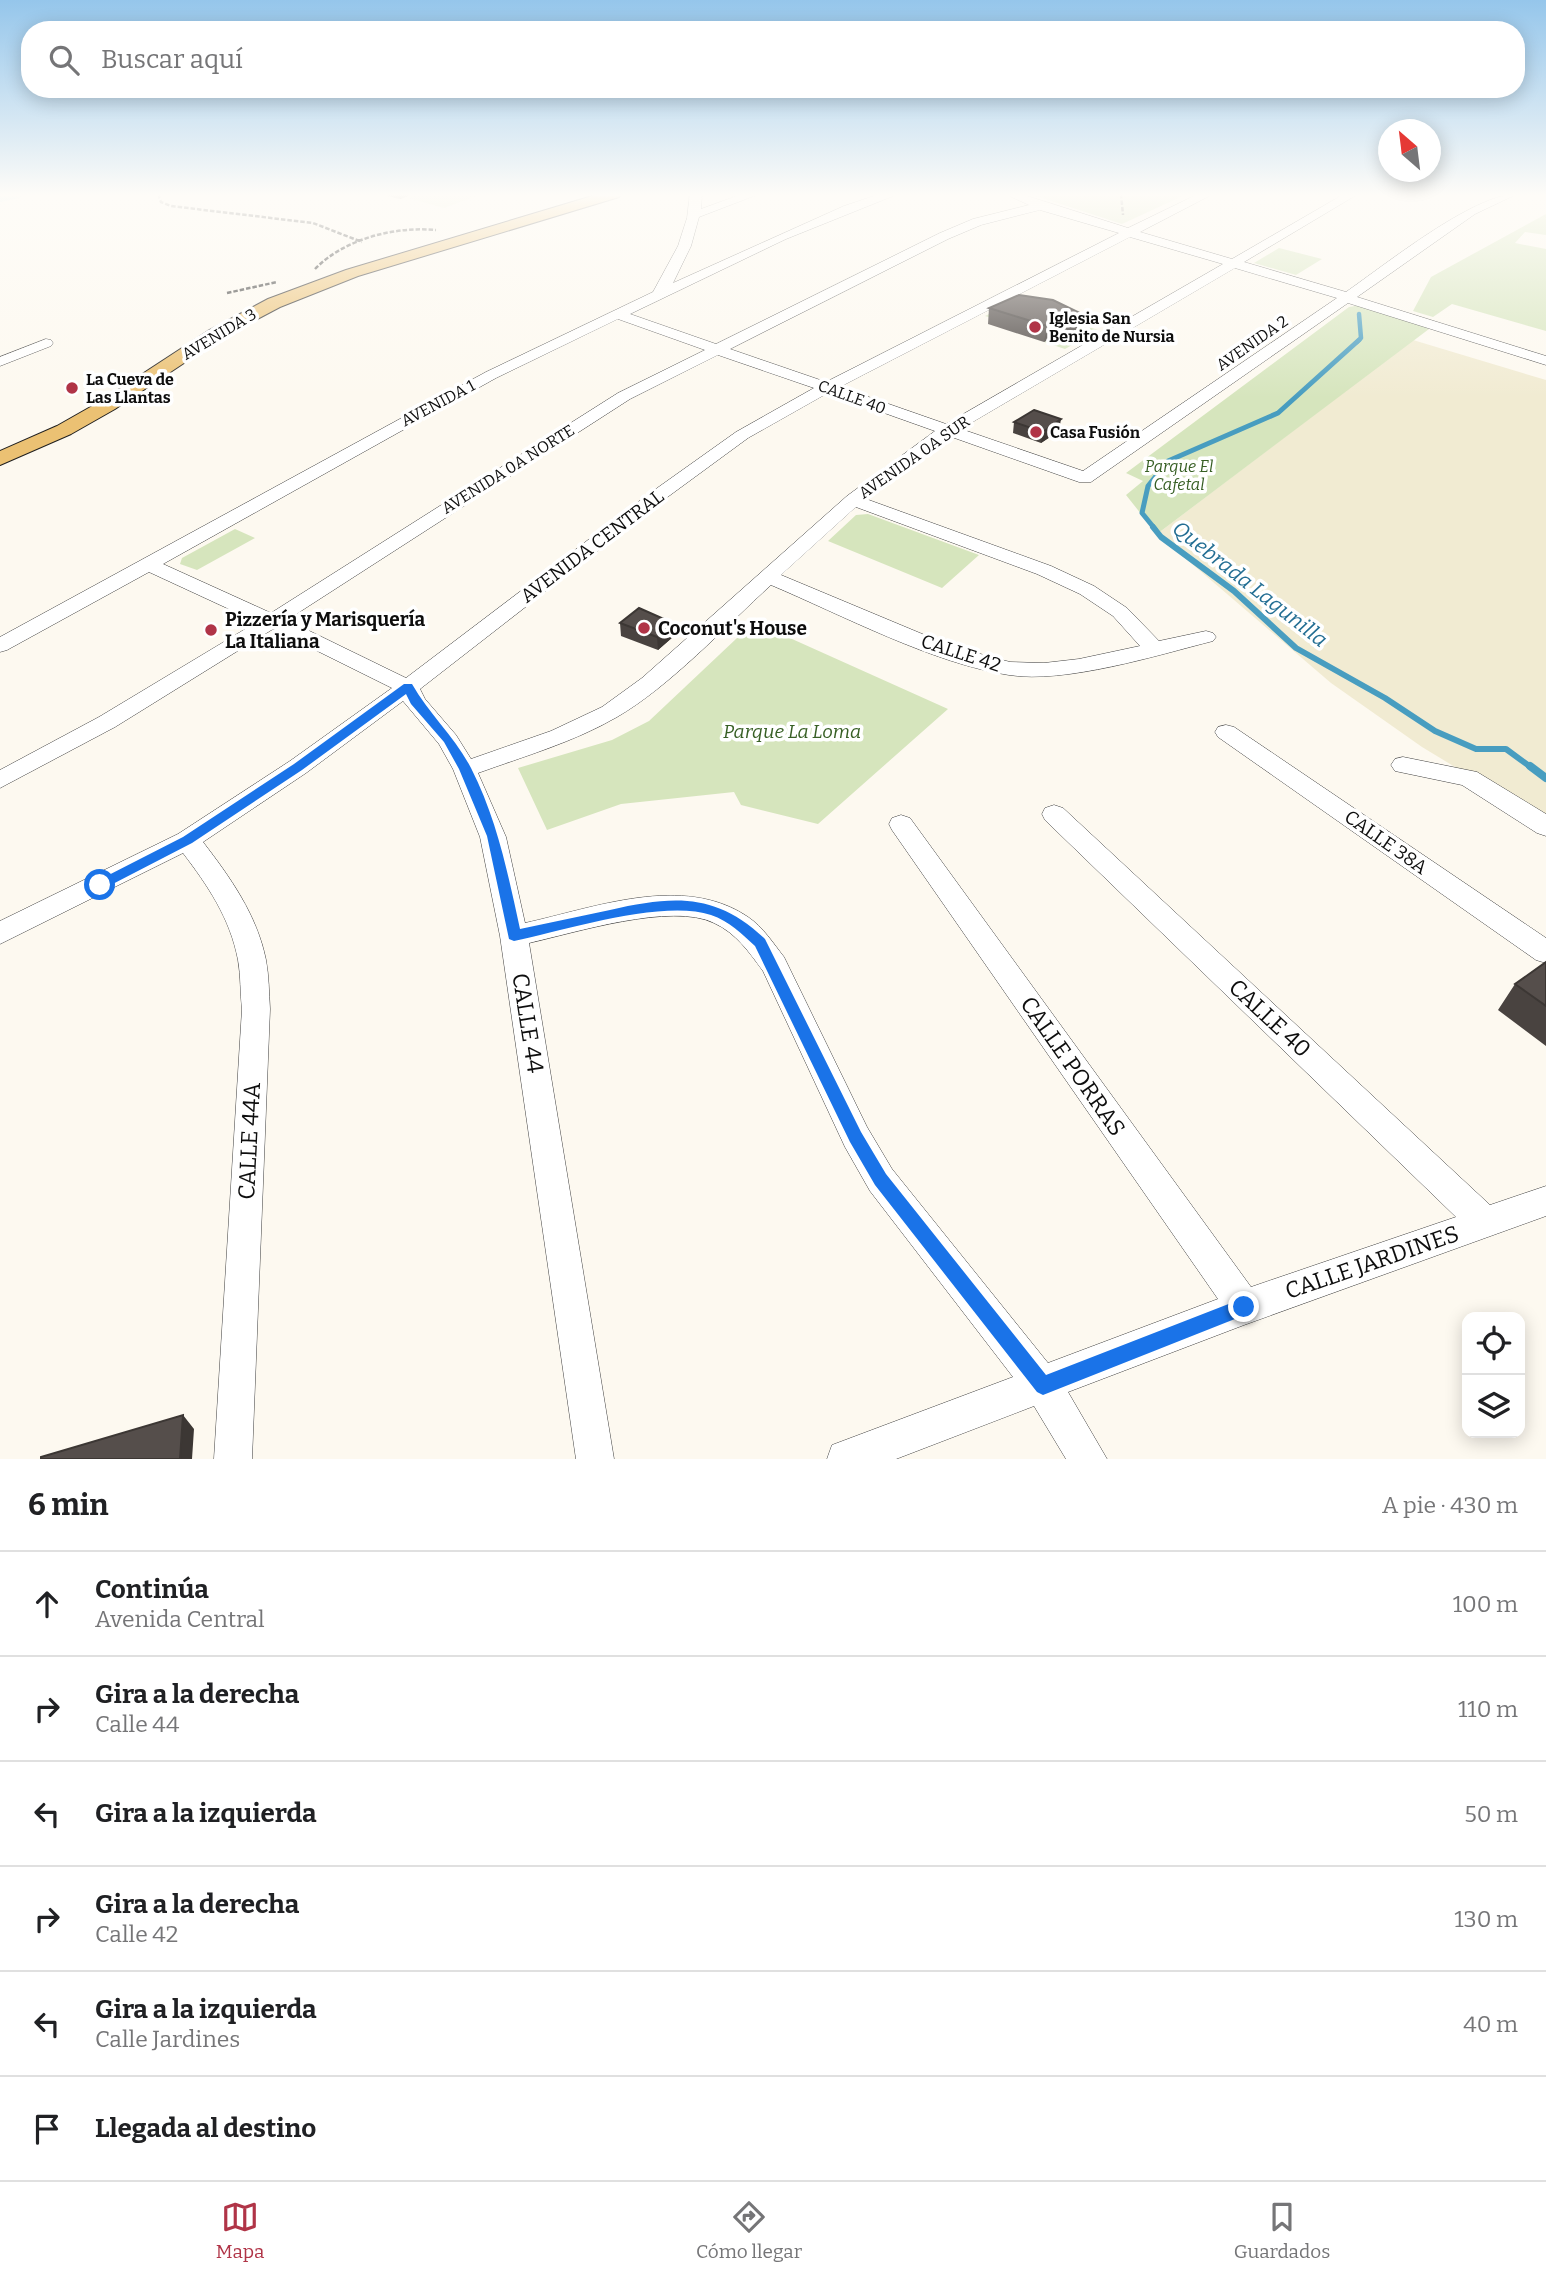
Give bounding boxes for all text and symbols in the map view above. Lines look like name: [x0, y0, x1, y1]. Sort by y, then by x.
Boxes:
search box: [21, 21, 1525, 98]
icon: search: [45, 41, 83, 79]
text: Buscar aquí: [101, 44, 243, 75]
north arrow: [1378, 119, 1441, 182]
street label: AVENIDA 3: [178, 304, 260, 364]
place label: Iglesia San Benito de Nursia: [1049, 309, 1175, 346]
street label: AVENIDA 2: [1212, 311, 1292, 375]
marker: Iglesia San Benito de Nursia: [1027, 319, 1043, 335]
place label: La Cueva de Las Llantas: [86, 370, 174, 407]
street label: AVENIDA 1: [398, 375, 479, 430]
street label: CALLE 40: [815, 376, 889, 418]
marker: La Cueva de Las Llantas: [64, 380, 80, 396]
street label: AVENIDA 0A SUR: [855, 411, 974, 502]
street label: AVENIDA 0A NORTE: [438, 420, 578, 518]
place label: Casa Fusión: [1050, 423, 1141, 442]
marker: Casa Fusión: [1028, 424, 1044, 440]
park label: Parque El Cafetal: [1145, 457, 1213, 494]
street label: AVENIDA CENTRAL: [516, 485, 668, 607]
water label: Quebrada Lagunilla: [1167, 515, 1333, 653]
place label: Pizzería y Marisquería La Italiana: [225, 608, 425, 653]
place label: Coconut's House: [658, 617, 807, 640]
marker: Coconut's House: [636, 620, 652, 636]
marker: Pizzería y Marisquería La Italiana: [203, 622, 219, 638]
street label: CALLE 42: [918, 629, 1004, 677]
park label: Parque La Loma: [723, 720, 861, 743]
street label: CALLE 38A: [1340, 805, 1432, 879]
route start: [84, 869, 115, 900]
street label: CALLE 44: [506, 971, 550, 1076]
street label: CALLE 40: [1223, 973, 1317, 1063]
street label: CALLE PORRAS: [1015, 991, 1131, 1141]
street label: CALLE 44A: [232, 1081, 266, 1200]
street label: CALLE JARDINES: [1281, 1219, 1463, 1305]
route end: [1228, 1291, 1259, 1322]
map controls: [1462, 1312, 1525, 1438]
button: locate: [1462, 1312, 1525, 1375]
button: layers: [1462, 1375, 1525, 1438]
text: 6 min: [28, 1487, 109, 1523]
text: A pie · 430 m: [1382, 1491, 1518, 1519]
text: Continúa: [95, 1574, 209, 1605]
icon: ahead: [28, 1585, 66, 1623]
text: 100 m: [1453, 1590, 1518, 1618]
text: Avenida Central: [95, 1605, 265, 1633]
text: Gira a la derecha: [95, 1679, 299, 1710]
icon: right: [28, 1690, 66, 1728]
text: 110 m: [1458, 1695, 1518, 1723]
text: Calle 44: [95, 1710, 179, 1738]
icon: left: [28, 1795, 66, 1833]
text: Gira a la izquierda: [95, 1798, 317, 1829]
text: 50 m: [1464, 1800, 1518, 1828]
text: Gira a la derecha: [95, 1889, 299, 1920]
icon: right: [28, 1900, 66, 1938]
text: 130 m: [1454, 1905, 1518, 1933]
text: Calle 42: [95, 1920, 178, 1948]
text: Gira a la izquierda: [95, 1994, 317, 2025]
icon: left: [28, 2005, 66, 2043]
text: 40 m: [1463, 2010, 1518, 2038]
text: Calle Jardines: [95, 2025, 240, 2053]
icon: arrive: [28, 2110, 66, 2148]
text: Llegada al destino: [95, 2113, 316, 2144]
tab: Mapa: [216, 2198, 265, 2263]
tab: Cómo llegar: [696, 2198, 802, 2263]
tab: Guardados: [1234, 2198, 1330, 2263]

